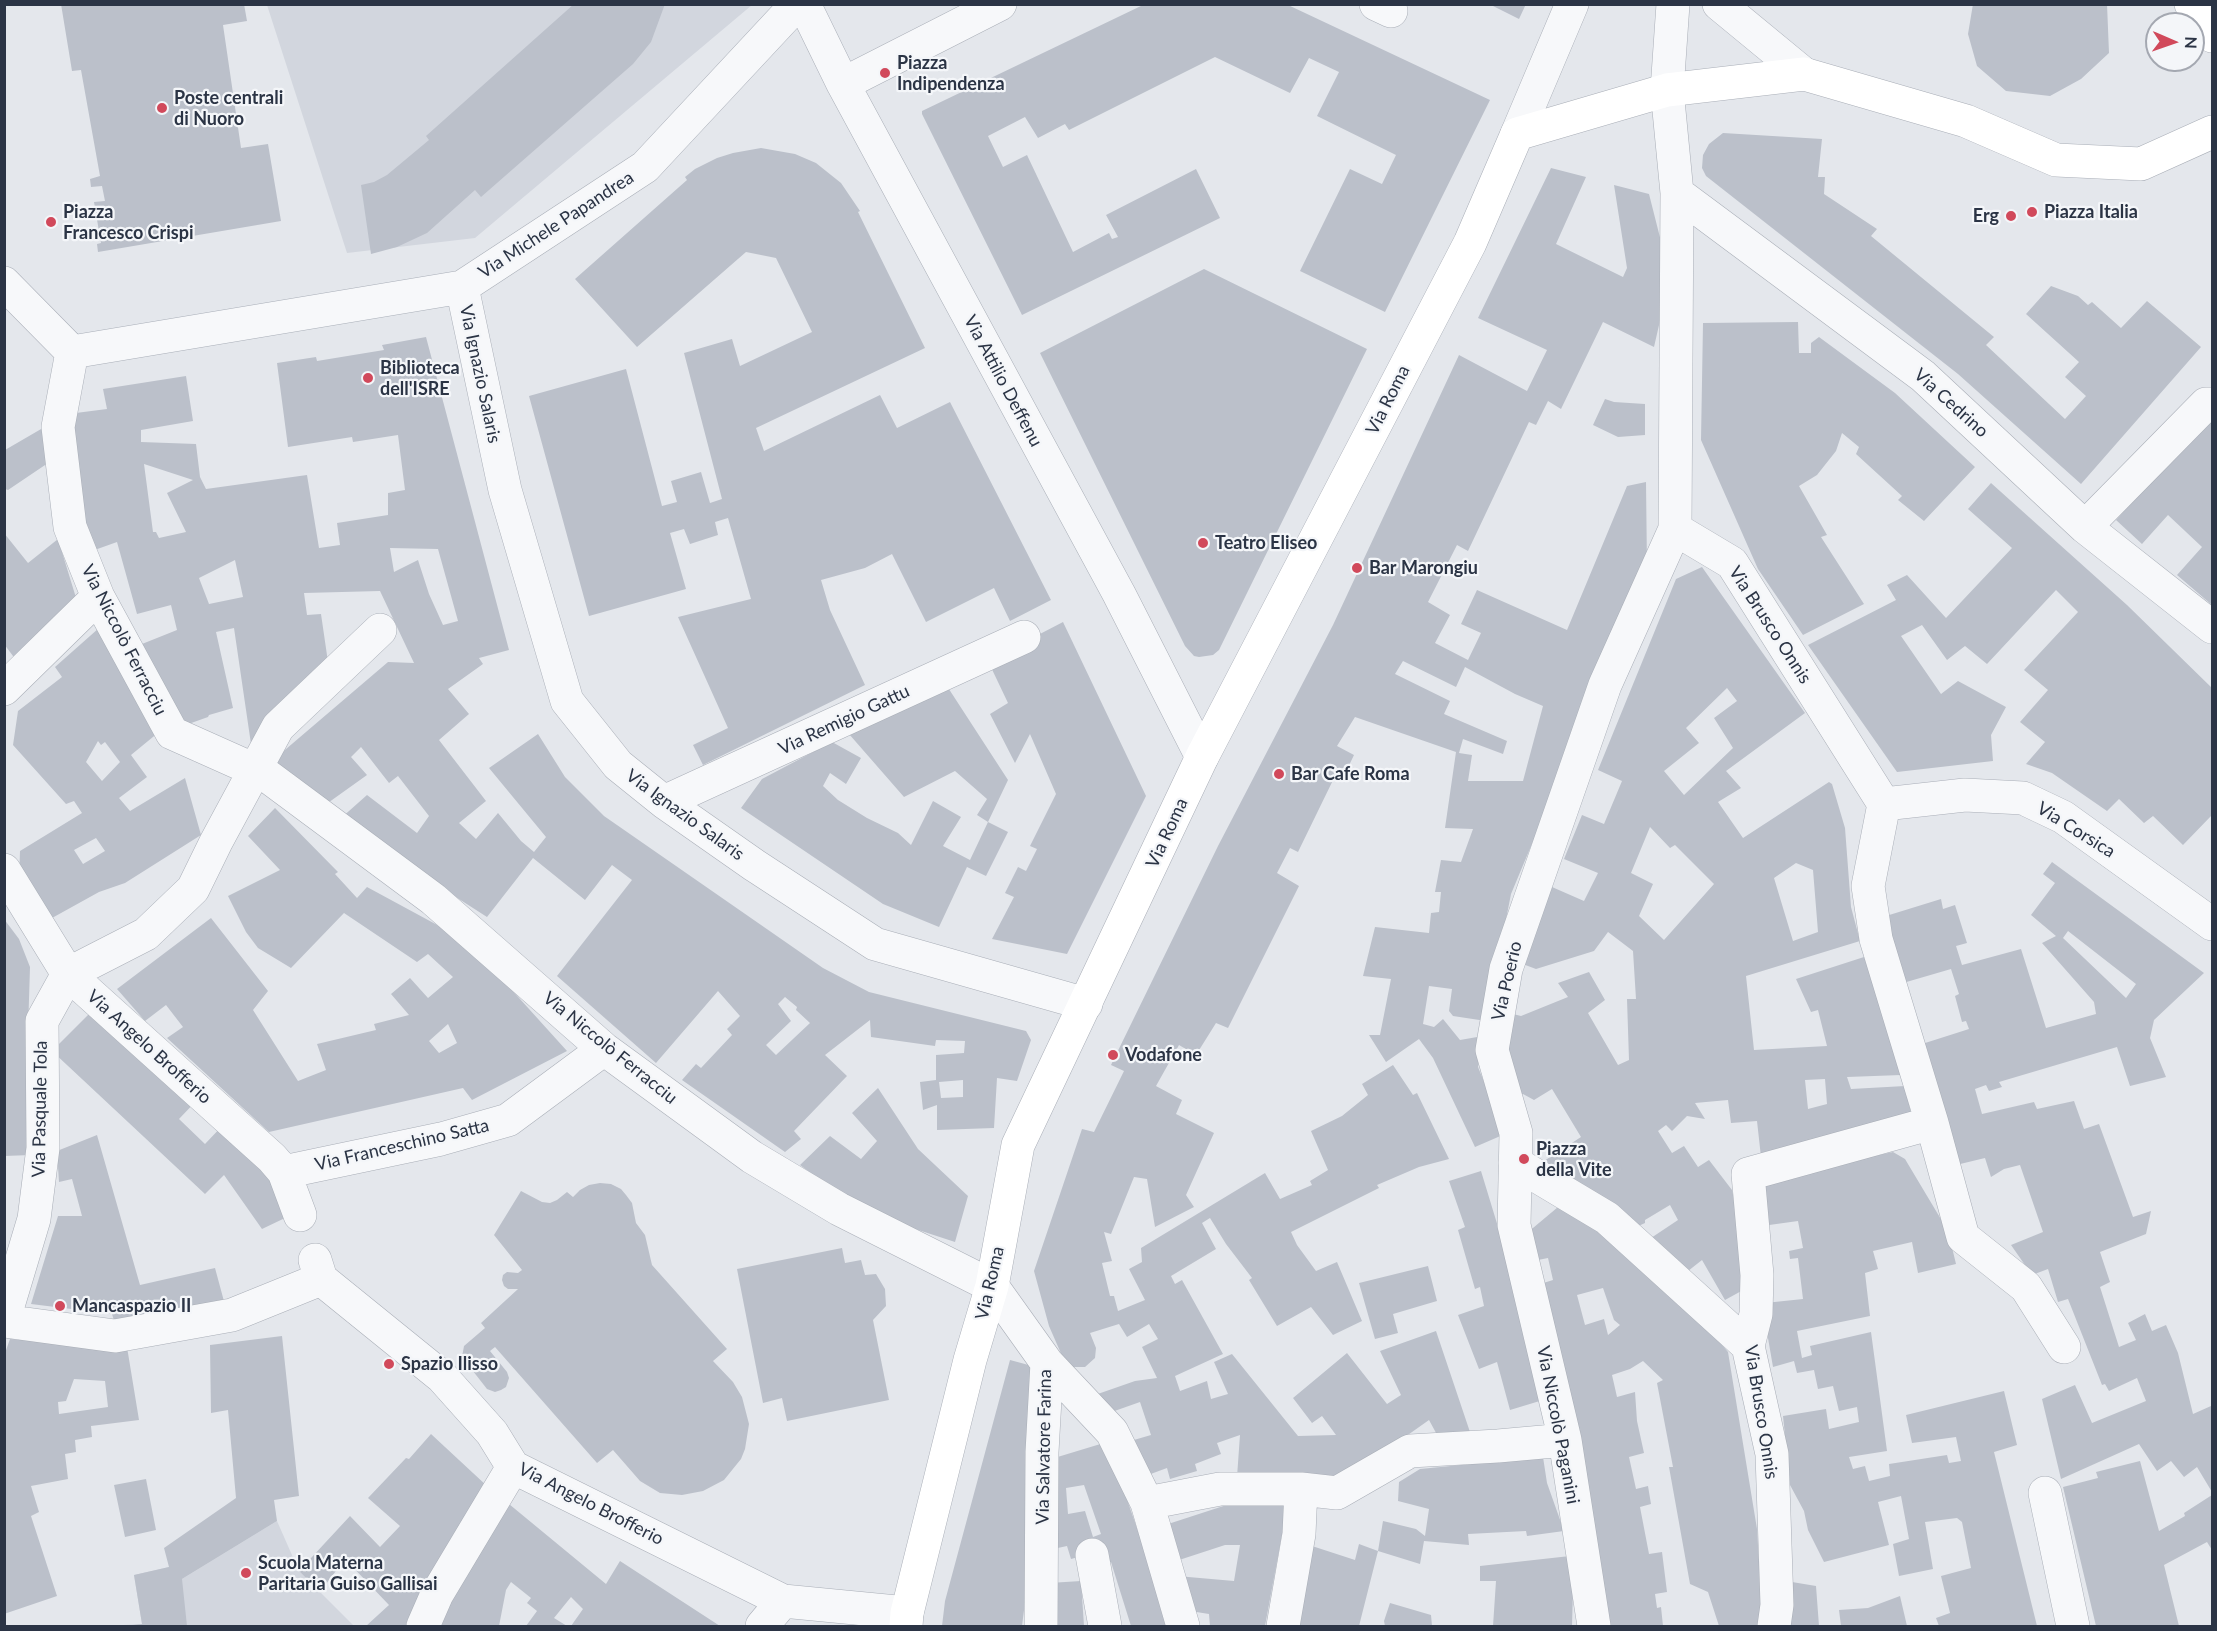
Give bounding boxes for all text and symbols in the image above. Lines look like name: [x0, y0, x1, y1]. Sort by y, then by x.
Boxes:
north arrow: [2145, 12, 2205, 72]
text: N: [2182, 36, 2201, 49]
place label: Piazza Indipendenza: [897, 52, 1005, 94]
marker: Piazza Indipendenza: [878, 66, 892, 80]
place label: Poste centrali di Nuoro: [174, 87, 283, 130]
marker: Poste centrali di Nuoro: [155, 101, 169, 115]
street label: Via Michele Papandrea: [474, 167, 638, 283]
place label: Piazza Francesco Crispi: [63, 201, 193, 244]
place label: Piazza Italia: [2044, 201, 2138, 223]
place label: Erg: [1973, 205, 1999, 227]
marker: Piazza Italia: [2025, 205, 2039, 219]
marker: Erg: [2004, 209, 2018, 223]
marker: Piazza Francesco Crispi: [44, 215, 58, 229]
street label: Via Ignazio Salaris: [455, 303, 505, 445]
street label: Via Attilio Deffenu: [959, 311, 1047, 451]
place label: Biblioteca dell'ISRE: [380, 357, 460, 400]
street label: Via Roma: [1361, 362, 1415, 438]
street label: Via Cedrino: [1909, 364, 1993, 442]
marker: Biblioteca dell'ISRE: [361, 371, 375, 385]
place label: Teatro Eliseo: [1215, 532, 1317, 554]
marker: Teatro Eliseo: [1196, 536, 1210, 550]
place label: Bar Marongiu: [1369, 557, 1478, 579]
street label: Via Niccolò Ferracciu: [77, 561, 171, 719]
marker: Bar Marongiu: [1350, 561, 1364, 575]
street label: Via Brusco Onnis: [1724, 562, 1816, 688]
street label: Via Remigio Gattu: [775, 680, 913, 760]
place label: Bar Cafe Roma: [1291, 763, 1410, 785]
street label: Via Ignazio Salaris: [622, 765, 748, 865]
marker: Bar Cafe Roma: [1272, 767, 1286, 781]
street label: Via Roma: [1141, 795, 1193, 871]
street label: Via Corsica: [2033, 797, 2119, 863]
street label: Via Poerio: [1487, 939, 1527, 1023]
street label: Via Angelo Brofferio: [82, 985, 216, 1109]
street label: Via Niccolò Ferracciu: [539, 987, 681, 1109]
street label: Via Pasquale Tola: [28, 1041, 52, 1177]
place label: Vodafone: [1125, 1044, 1202, 1066]
marker: Vodafone: [1106, 1048, 1120, 1062]
street label: Via Franceschino Satta: [313, 1114, 491, 1176]
place label: Piazza della Vite: [1536, 1138, 1612, 1180]
marker: Piazza della Vite: [1517, 1152, 1531, 1166]
street label: Via Roma: [971, 1244, 1009, 1322]
place label: Mancaspazio II: [72, 1295, 191, 1317]
marker: Mancaspazio II: [53, 1299, 67, 1313]
street label: Via Brusco Onnis: [1740, 1343, 1782, 1481]
street label: Via Niccolò Paganini: [1532, 1344, 1584, 1506]
place label: Spazio Ilisso: [401, 1353, 498, 1375]
marker: Spazio Ilisso: [382, 1357, 396, 1371]
street label: Via Salvatore Farina: [1032, 1369, 1056, 1525]
street label: Via Angelo Brofferio: [515, 1458, 667, 1550]
place label: Scuola Materna Paritaria Guiso Gallisai: [258, 1552, 437, 1594]
marker: Scuola Materna Paritaria Guiso Gallisai: [239, 1566, 253, 1580]

